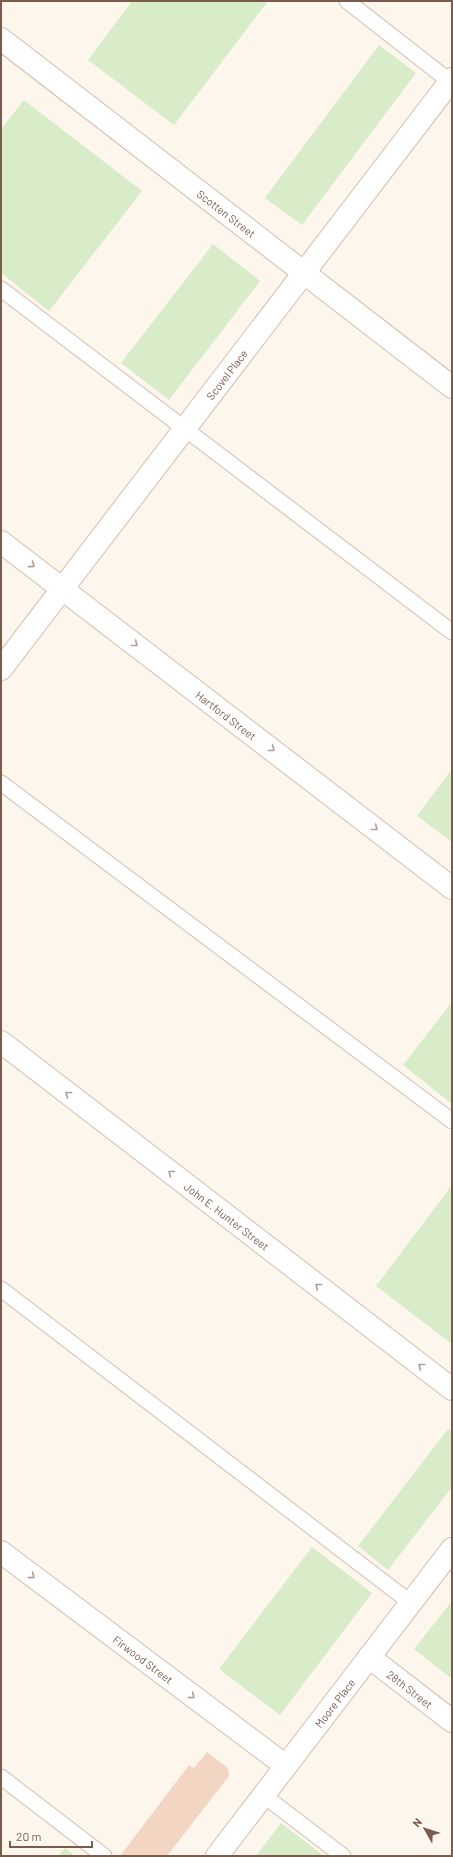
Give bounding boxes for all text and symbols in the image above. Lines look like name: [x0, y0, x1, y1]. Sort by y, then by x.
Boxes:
street label: Scotten Street: [195, 187, 258, 240]
street label: Scovel Place: [203, 346, 250, 402]
one-way arrow: [28, 561, 35, 568]
one-way arrow: [131, 640, 138, 647]
street label: Hartford Street: [194, 688, 259, 742]
one-way arrow: [267, 744, 274, 751]
one-way arrow: [370, 824, 377, 831]
one-way arrow: [65, 1091, 72, 1098]
one-way arrow: [168, 1171, 175, 1178]
street label: John E. Hunter Street: [182, 1179, 272, 1252]
one-way arrow: [316, 1284, 323, 1291]
one-way arrow: [419, 1363, 426, 1370]
one-way arrow: [28, 1571, 35, 1578]
street label: Firwood Street: [111, 1632, 176, 1686]
street label: 28th Street: [385, 1667, 435, 1710]
street label: Moore Place: [311, 1676, 357, 1730]
one-way arrow: [187, 1692, 194, 1699]
north arrow: [405, 1809, 445, 1849]
text: N: [409, 1815, 424, 1829]
scale bar: [10, 1823, 92, 1849]
text: 20 m: [16, 1829, 42, 1843]

